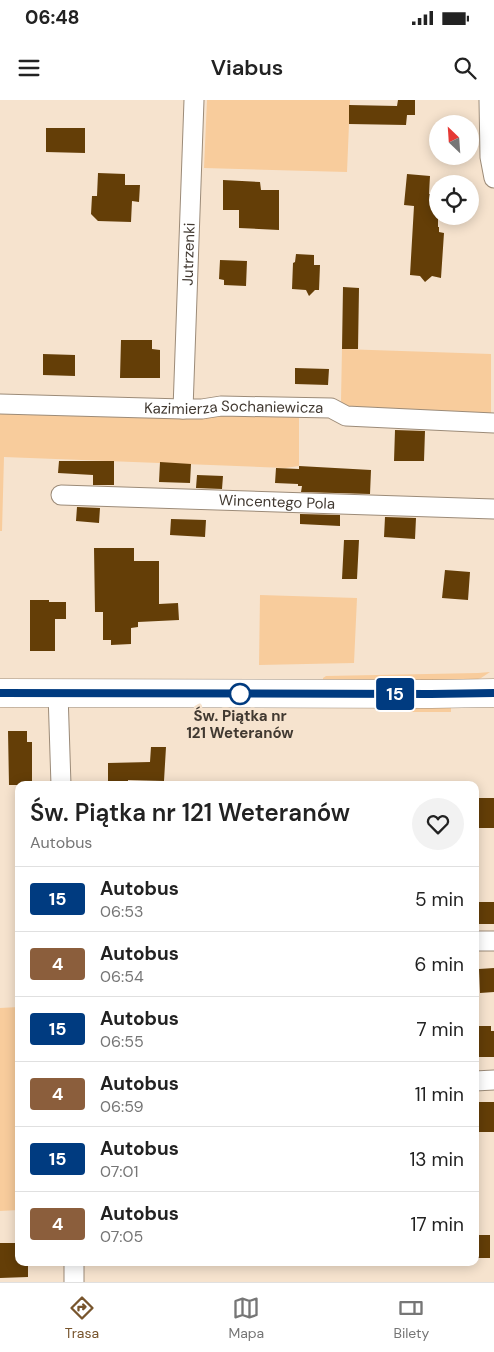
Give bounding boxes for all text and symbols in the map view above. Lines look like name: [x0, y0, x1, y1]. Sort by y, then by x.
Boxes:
text: 06:48: [25, 5, 80, 30]
text: Viabus: [211, 53, 283, 82]
icon: menu: [15, 54, 43, 82]
icon: search: [451, 54, 479, 82]
north arrow: [429, 115, 479, 165]
map controls: [429, 115, 479, 225]
button: locate: [429, 175, 479, 225]
street label: Jutrzenki: [177, 222, 200, 286]
street label: Kazimierza Sochaniewicza: [144, 396, 324, 419]
street label: Wincentego Pola: [218, 490, 335, 514]
line badge: 15: [372, 678, 418, 710]
text: 15: [386, 682, 404, 706]
marker: Św. Piątka nr 121 Weteranów: [229, 683, 251, 705]
place label: Św. Piątka nr 121 Weteranów: [186, 706, 294, 743]
text: Św. Piątka nr 121 Weteranów: [30, 797, 350, 828]
button: heart: [412, 798, 464, 850]
text: Autobus: [30, 832, 92, 853]
text: Autobus: [100, 876, 179, 901]
text: 15: [49, 887, 66, 911]
text: 5 min: [415, 887, 464, 912]
text: 06:53: [100, 901, 143, 922]
text: Autobus: [100, 941, 179, 966]
text: 4: [52, 952, 63, 976]
text: 6 min: [415, 952, 464, 977]
text: 06:54: [100, 966, 144, 987]
text: Autobus: [100, 1006, 179, 1031]
text: 15: [49, 1017, 66, 1041]
text: 7 min: [416, 1017, 464, 1042]
text: 06:55: [100, 1031, 144, 1052]
text: Autobus: [100, 1071, 179, 1096]
text: 4: [52, 1082, 63, 1106]
text: 11 min: [415, 1082, 464, 1107]
text: 06:59: [100, 1096, 144, 1117]
text: Autobus: [100, 1136, 179, 1161]
text: 15: [49, 1147, 66, 1171]
text: 13 min: [409, 1147, 464, 1172]
text: 07:01: [100, 1161, 138, 1182]
text: Autobus: [100, 1201, 179, 1226]
text: 4: [52, 1212, 63, 1236]
text: 17 min: [410, 1212, 464, 1237]
text: 07:05: [100, 1226, 143, 1247]
tab: Trasa: [65, 1294, 99, 1342]
tab: Mapa: [228, 1294, 264, 1342]
tab: Bilety: [393, 1294, 429, 1342]

